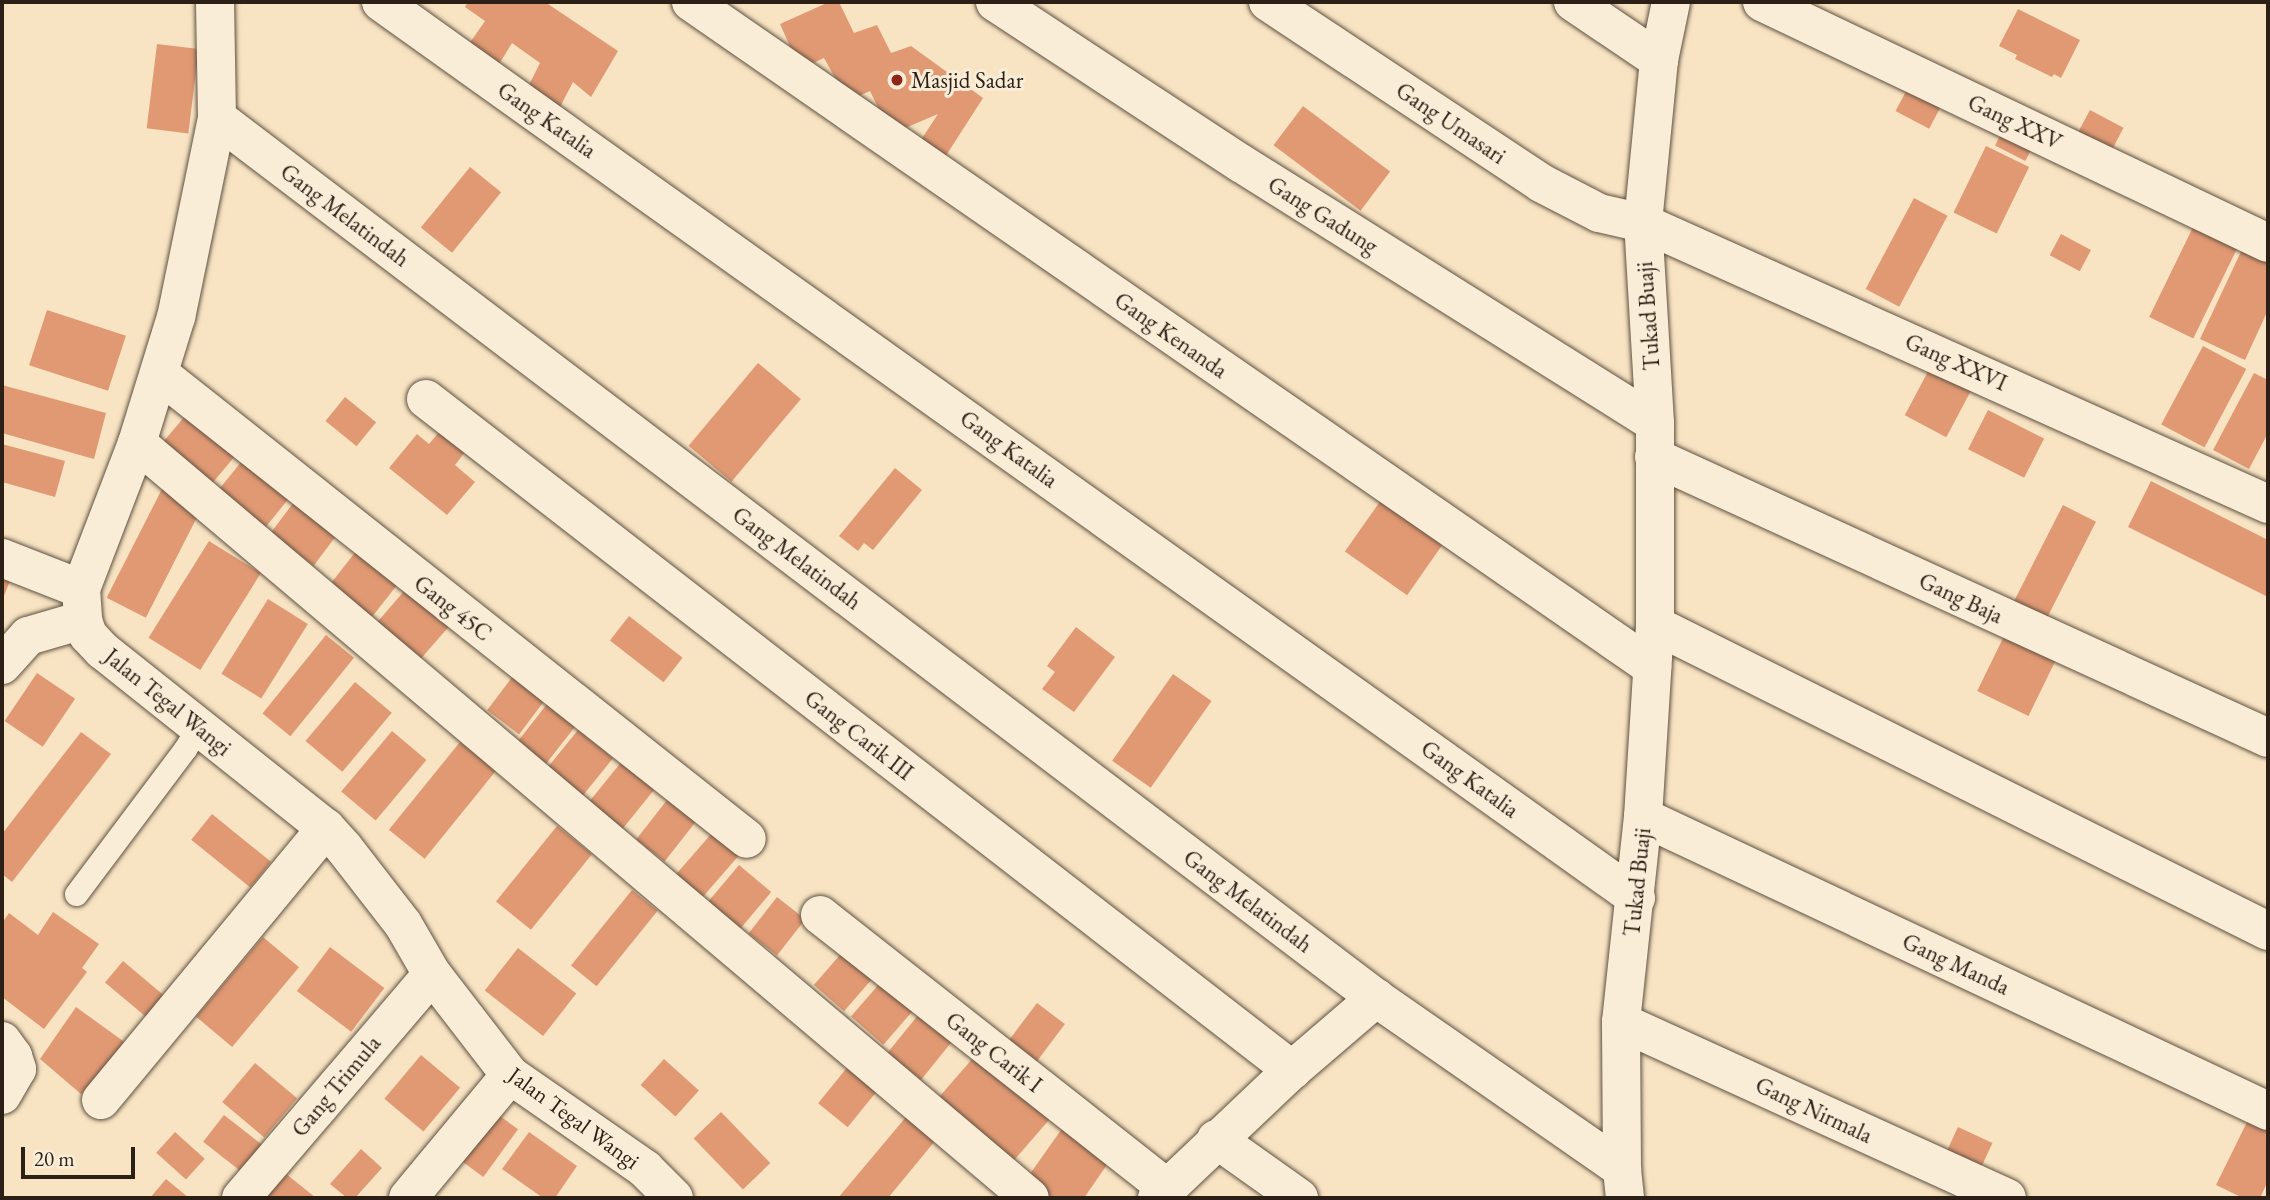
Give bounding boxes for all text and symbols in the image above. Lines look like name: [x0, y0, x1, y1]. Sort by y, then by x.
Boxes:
place label: Masjid Sadar: [911, 66, 1023, 94]
marker: Masjid Sadar: [889, 72, 905, 88]
street label: Gang Katalia: [492, 76, 602, 164]
street label: Gang Umasari: [1391, 76, 1511, 170]
street label: Gang XXV: [1964, 88, 2066, 156]
street label: Gang Melatindah: [275, 158, 415, 272]
street label: Gang Gadung: [1263, 170, 1383, 260]
street label: Tukad Buaji: [1630, 261, 1666, 371]
street label: Gang Kenanda: [1109, 286, 1233, 384]
street label: Gang XXVI: [1901, 327, 2011, 397]
street label: Gang Katalia: [955, 404, 1063, 494]
street label: Gang Melatindah: [727, 501, 867, 615]
street label: Gang Baja: [1915, 567, 2007, 629]
street label: Gang 45C: [409, 569, 497, 647]
street label: Jalan Tegal Wangi: [99, 642, 237, 762]
street label: Gang Carik III: [799, 684, 919, 786]
street label: Gang Katalia: [1416, 734, 1524, 824]
street label: Tukad Buaji: [1618, 826, 1656, 938]
street label: Gang Melatindah: [1178, 844, 1318, 958]
street label: Gang Manda: [1898, 927, 2014, 1001]
street label: Gang Carik I: [940, 1006, 1048, 1098]
street label: Gang Trimula: [286, 1030, 386, 1142]
street label: Jalan Tegal Wangi: [503, 1061, 645, 1175]
street label: Gang Nirmala: [1751, 1071, 1877, 1149]
scale bar: [24, 1134, 138, 1178]
text: 20 m: [34, 1145, 75, 1172]

